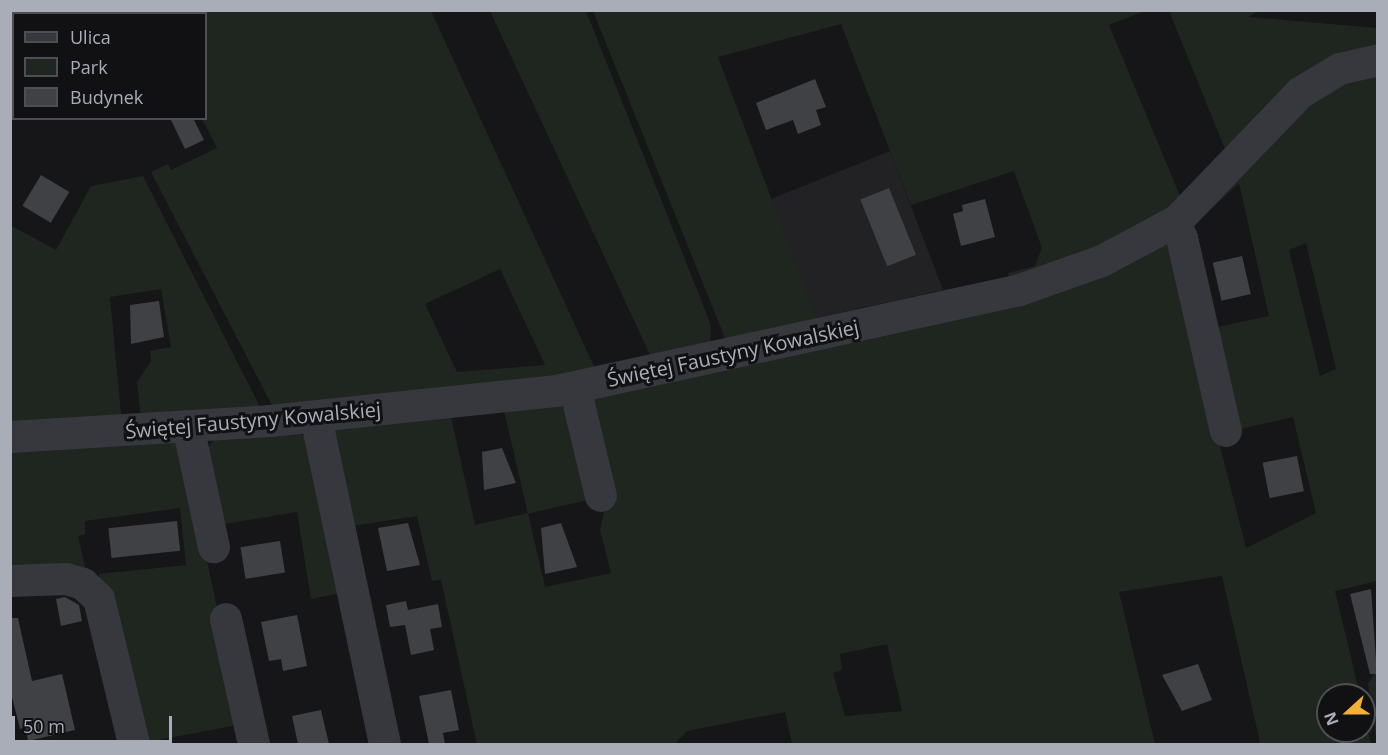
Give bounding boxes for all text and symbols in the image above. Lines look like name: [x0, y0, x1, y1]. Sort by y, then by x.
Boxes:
legend: [12, 12, 207, 120]
text: Ulica: [70, 25, 111, 49]
text: Park: [70, 55, 108, 79]
text: Budynek: [70, 85, 143, 109]
street label: Świętej Faustyny Kowalskiej: [605, 315, 861, 391]
street label: Świętej Faustyny Kowalskiej: [124, 397, 382, 443]
north arrow: [1316, 683, 1376, 743]
scale bar: [15, 704, 176, 742]
text: N: [1318, 709, 1344, 729]
text: 50 m: [23, 714, 65, 738]

